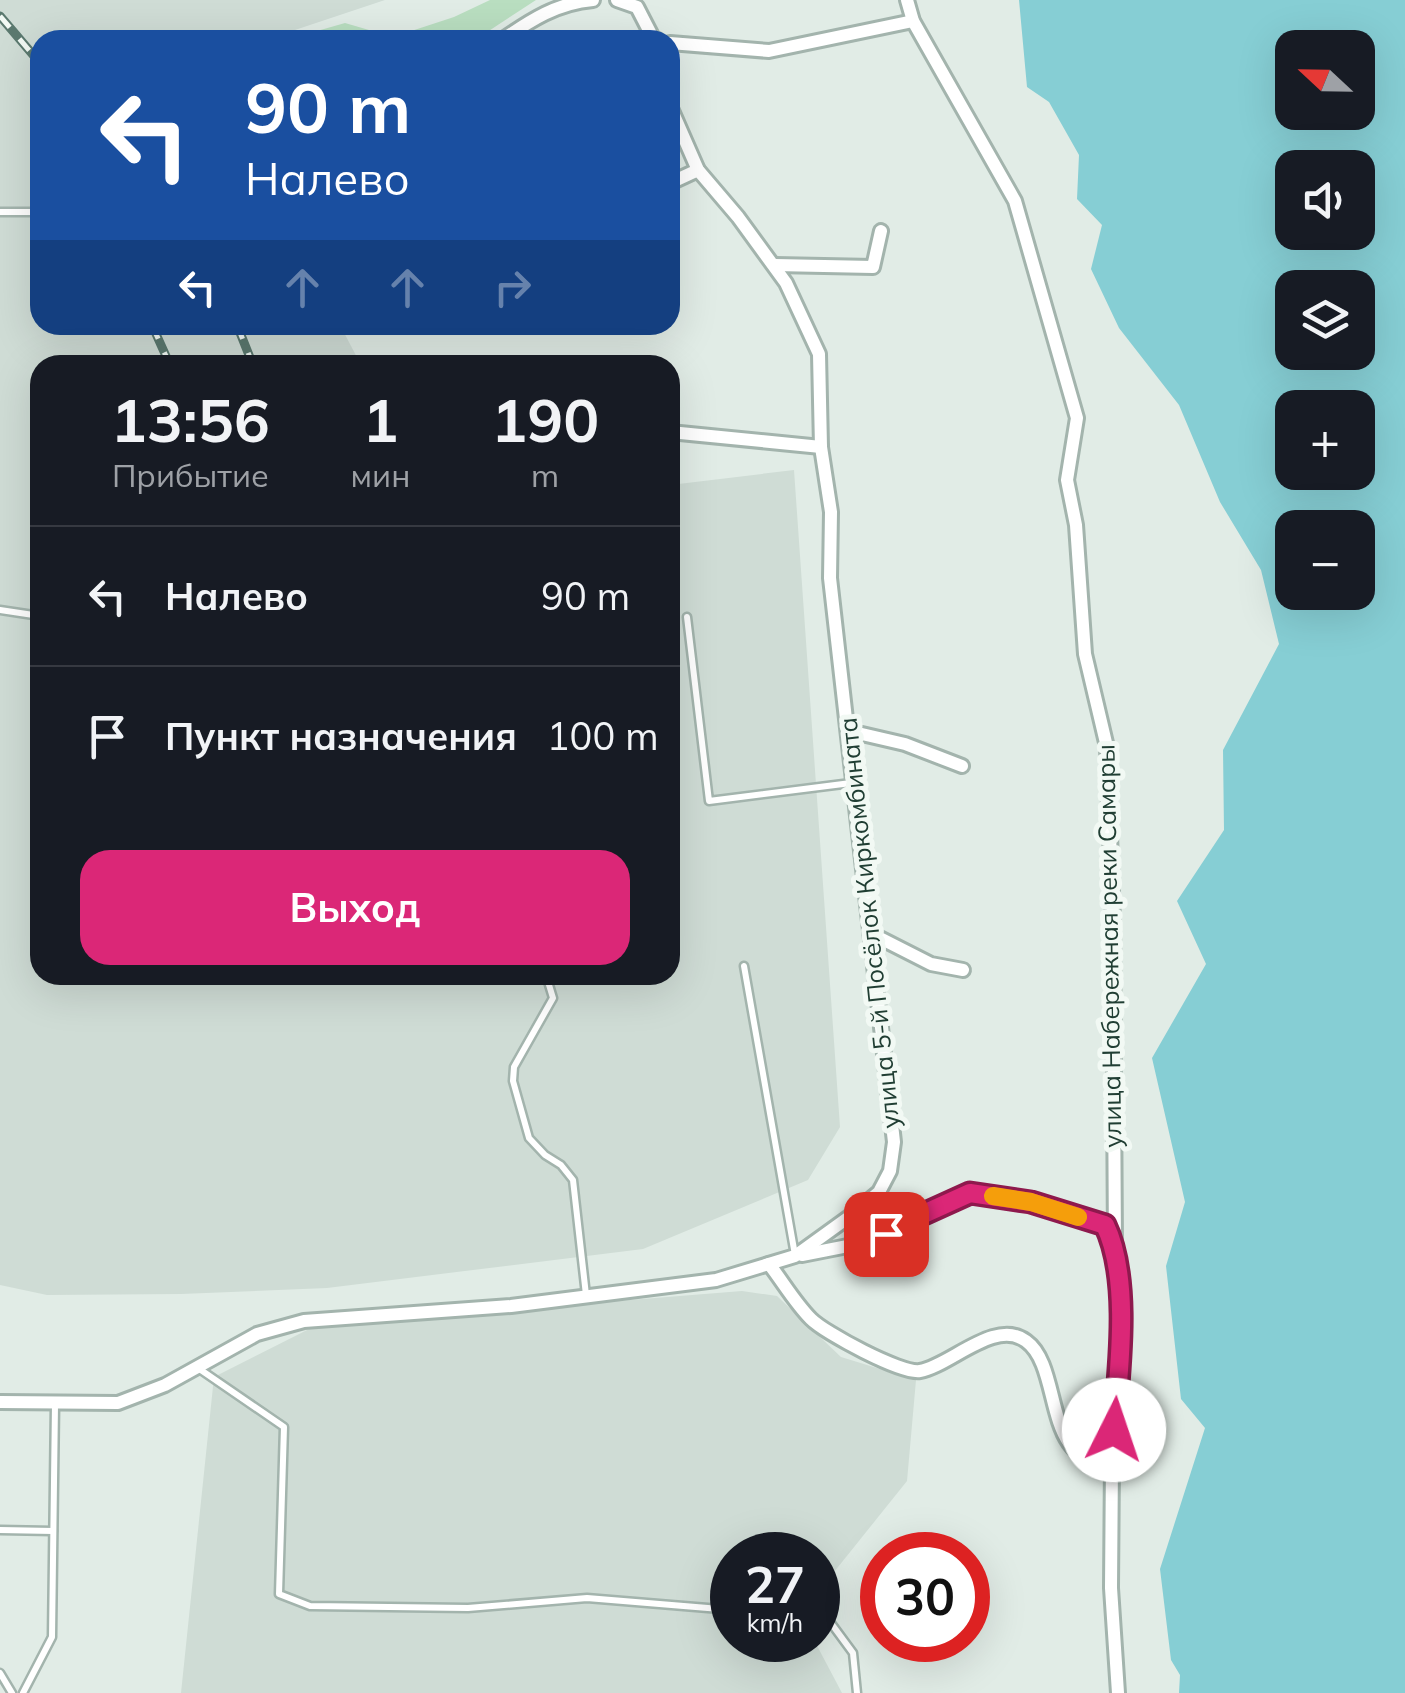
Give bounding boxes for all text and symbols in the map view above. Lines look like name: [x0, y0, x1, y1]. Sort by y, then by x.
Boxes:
north arrow: [1275, 30, 1375, 130]
map controls: [1275, 30, 1375, 610]
text: 90 m: [245, 63, 411, 151]
icon: left: [80, 70, 210, 200]
text: Налево: [245, 150, 410, 206]
button: sound: [1275, 150, 1375, 250]
icon: left: [170, 260, 225, 315]
icon: ahead: [275, 260, 330, 315]
icon: ahead: [380, 260, 435, 315]
icon: right: [485, 260, 540, 315]
button: layers: [1275, 270, 1375, 370]
text: 13:56: [111, 382, 270, 457]
text: 1: [362, 382, 398, 457]
text: 190: [491, 382, 599, 457]
button: +: [1275, 390, 1375, 490]
text: Прибытие: [112, 455, 269, 495]
text: мин: [351, 455, 410, 495]
text: m: [531, 455, 559, 495]
button: −: [1275, 510, 1375, 610]
icon: left: [80, 569, 135, 624]
text: Налево: [165, 572, 308, 620]
text: 90 m: [541, 572, 630, 620]
icon: arrive: [80, 709, 135, 764]
text: Пункт назначения: [165, 712, 517, 760]
text: 100 m: [547, 712, 659, 760]
street label: улица 5-й Посёлок Киркомбината: [831, 716, 906, 1130]
street label: улица Набережная реки Самары: [1089, 744, 1128, 1148]
button: Выход: [80, 850, 630, 965]
pin: [844, 1192, 929, 1277]
icon: arrive: [859, 1207, 914, 1262]
position arrow: [1062, 1378, 1166, 1482]
speed limit sign: 30: [860, 1532, 990, 1662]
text: 27: [745, 1553, 805, 1616]
text: km/h: [747, 1607, 803, 1638]

